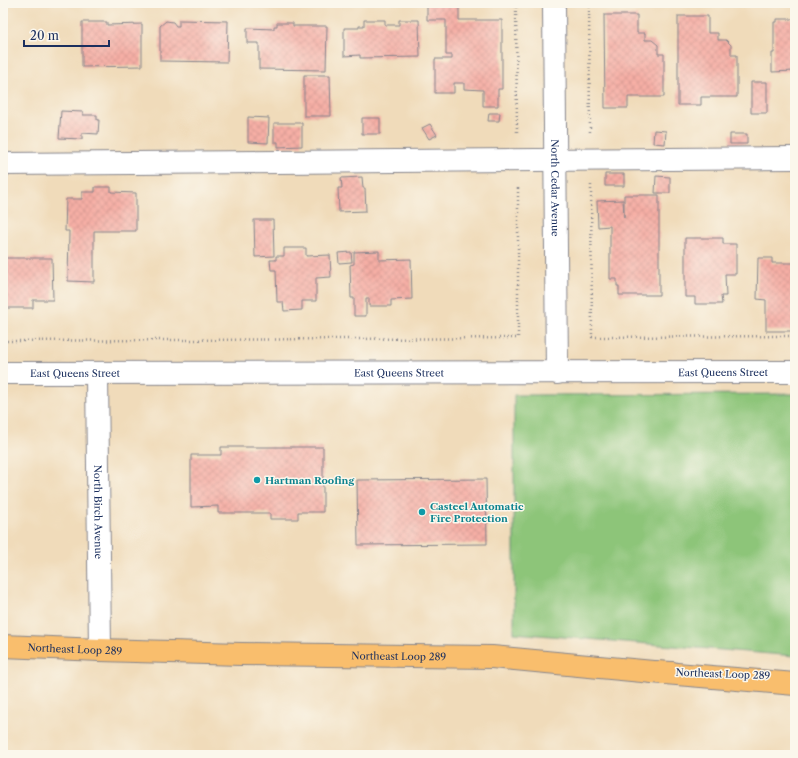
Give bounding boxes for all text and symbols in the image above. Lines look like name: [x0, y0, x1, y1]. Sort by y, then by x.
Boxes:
scale bar: [24, 22, 109, 48]
text: 20 m: [30, 28, 59, 43]
street label: North Cedar Avenue: [549, 139, 562, 237]
street label: East Queens Street: [30, 366, 121, 379]
street label: East Queens Street: [354, 366, 445, 379]
street label: East Queens Street: [678, 366, 769, 379]
street label: North Birch Avenue: [91, 465, 106, 560]
place label: Hartman Roofing: [265, 474, 354, 487]
marker: Hartman Roofing: [252, 475, 262, 485]
place label: Casteel Automatic Fire Protection: [430, 500, 524, 525]
marker: Casteel Automatic Fire Protection: [417, 507, 427, 517]
street label: Northeast Loop 289: [27, 641, 123, 657]
street label: Northeast Loop 289: [351, 649, 446, 663]
street label: Northeast Loop 289: [675, 666, 771, 682]

